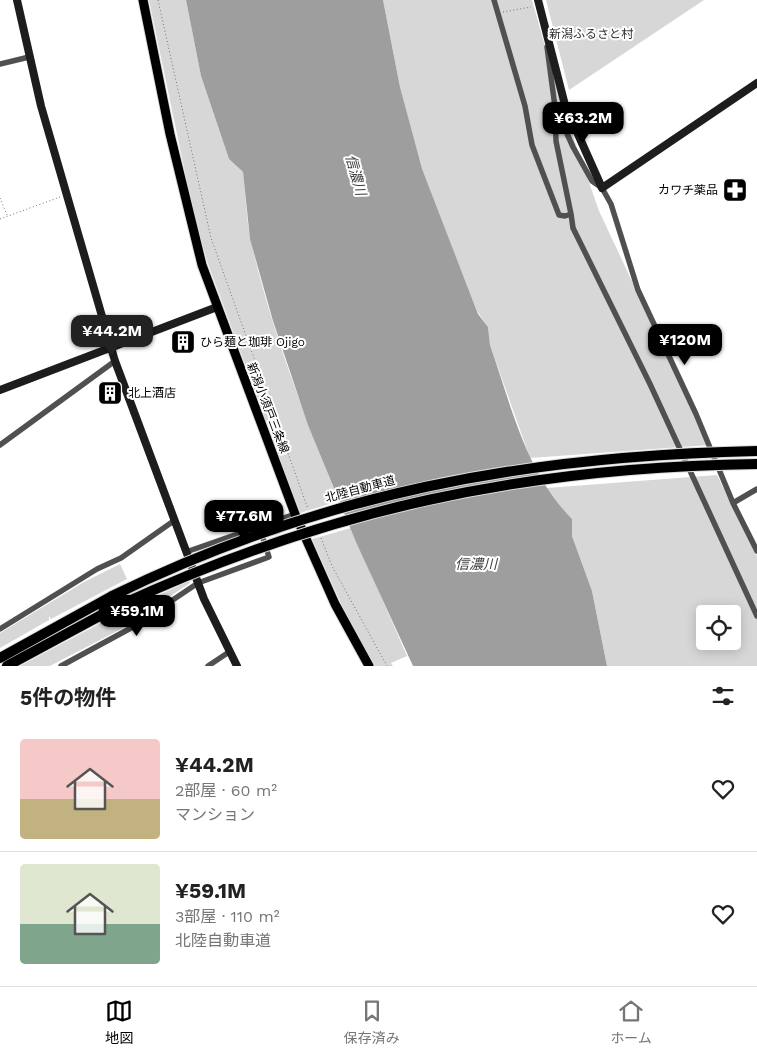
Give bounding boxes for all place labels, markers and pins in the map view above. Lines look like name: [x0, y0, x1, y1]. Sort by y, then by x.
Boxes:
pin: ¥63.2M: [542, 102, 624, 144]
pharmacy icon: カワチ薬品: [722, 177, 748, 203]
place label: カワチ薬品: [658, 183, 718, 197]
pin: ¥44.2M: [71, 314, 153, 357]
pin: ¥120M: [650, 324, 720, 366]
building icon: ひら麺と珈琲 Ojigo: [170, 329, 196, 355]
place label: ひら麺と珈琲 Ojigo: [200, 335, 305, 349]
building icon: 北上酒店: [97, 380, 123, 406]
place label: 北上酒店: [128, 386, 176, 400]
pin: ¥77.6M: [203, 500, 285, 542]
pin: ¥59.1M: [96, 594, 178, 637]

